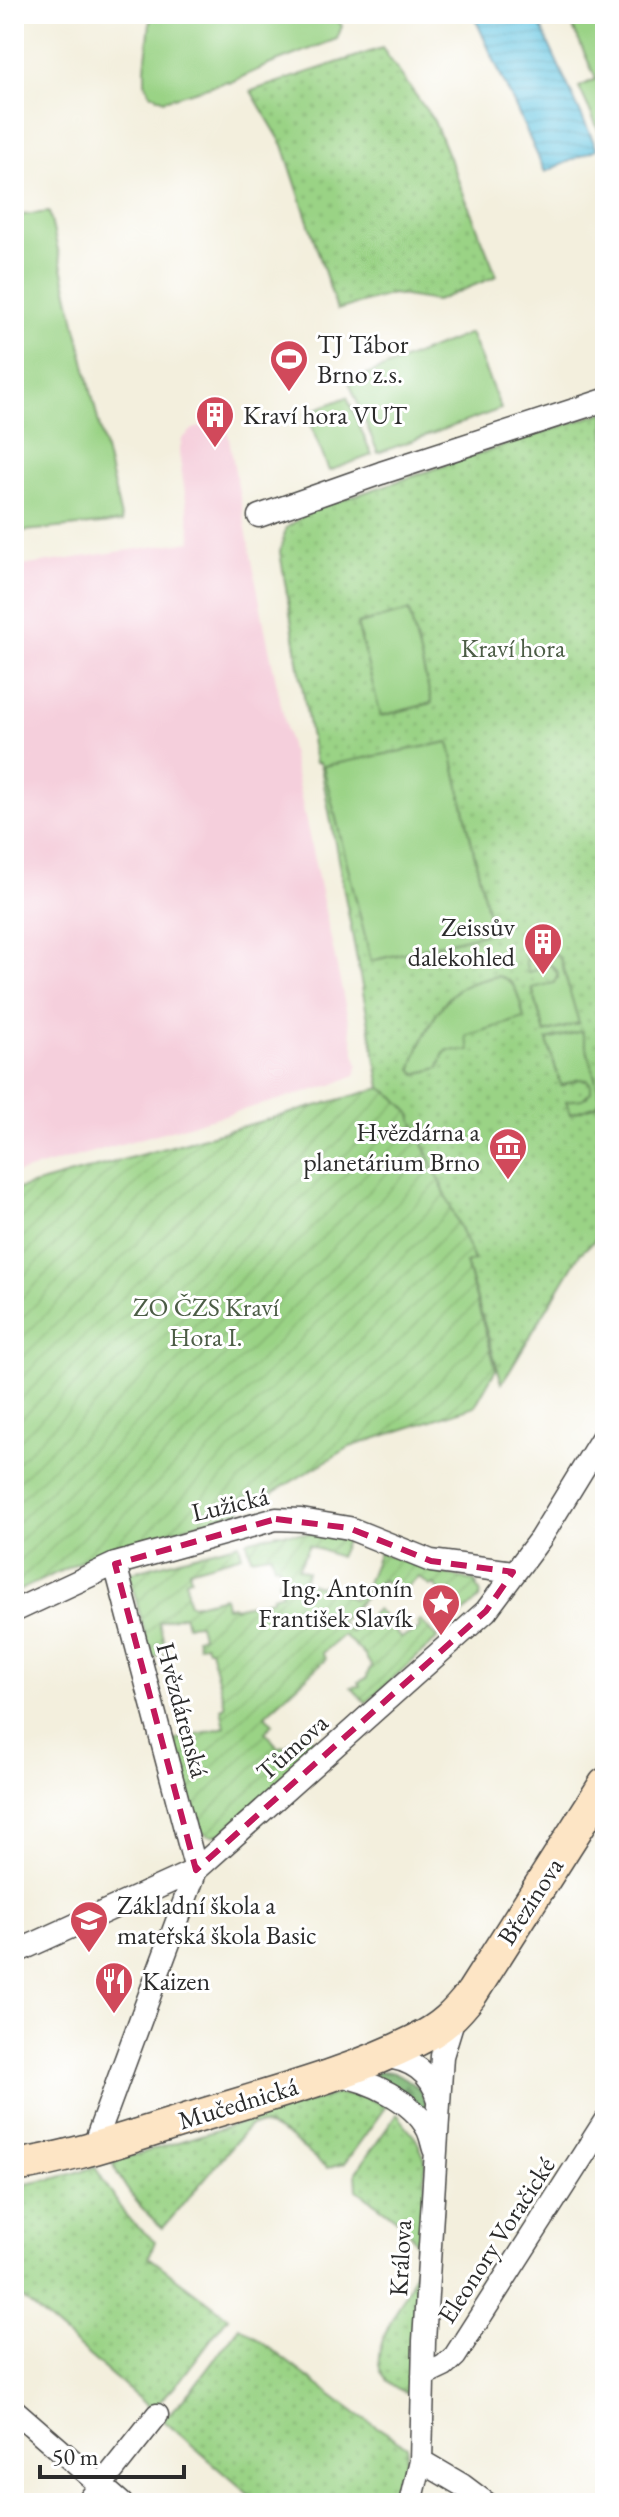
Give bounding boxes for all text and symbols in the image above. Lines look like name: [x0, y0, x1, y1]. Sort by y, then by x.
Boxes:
place label: TJ Tábor Brno z.s.: [317, 327, 409, 391]
sports icon: TJ Tábor Brno z.s.: [268, 338, 310, 393]
building icon: Kraví hora VUT: [194, 394, 236, 449]
place label: Kraví hora VUT: [243, 398, 407, 432]
park label: Kraví hora: [461, 631, 566, 665]
place label: Zeissův dalekohled: [408, 910, 516, 974]
building icon: Zeissův dalekohled: [522, 921, 564, 976]
place label: Hvězdárna a planetárium Brno: [303, 1115, 481, 1179]
museum icon: Hvězdárna a planetárium Brno: [487, 1126, 529, 1181]
park label: ZO ČZS Kraví Hora I.: [133, 1290, 280, 1354]
street label: Lužická: [188, 1478, 273, 1529]
place label: Ing. Antonín František Slavík: [258, 1571, 414, 1635]
place icon: Ing. Antonín František Slavík: [420, 1582, 462, 1637]
street label: Hvězdárenská: [149, 1639, 218, 1782]
street label: Tůmova: [249, 1705, 335, 1788]
street label: Březinova: [489, 1850, 571, 1951]
place label: Základní škola a mateřská škola Basic: [117, 1888, 317, 1952]
school or university icon: Základní škola a mateřská škola Basic: [68, 1899, 110, 1954]
restaurant icon: Kaizen: [93, 1960, 135, 2015]
place label: Kaizen: [142, 1964, 210, 1998]
street label: Mučednická: [174, 2069, 303, 2137]
street label: Eleonory Voračické: [429, 2150, 563, 2330]
street label: Králova: [381, 2218, 419, 2297]
scale bar: [40, 2429, 184, 2479]
text: 50 m: [52, 2441, 99, 2472]

